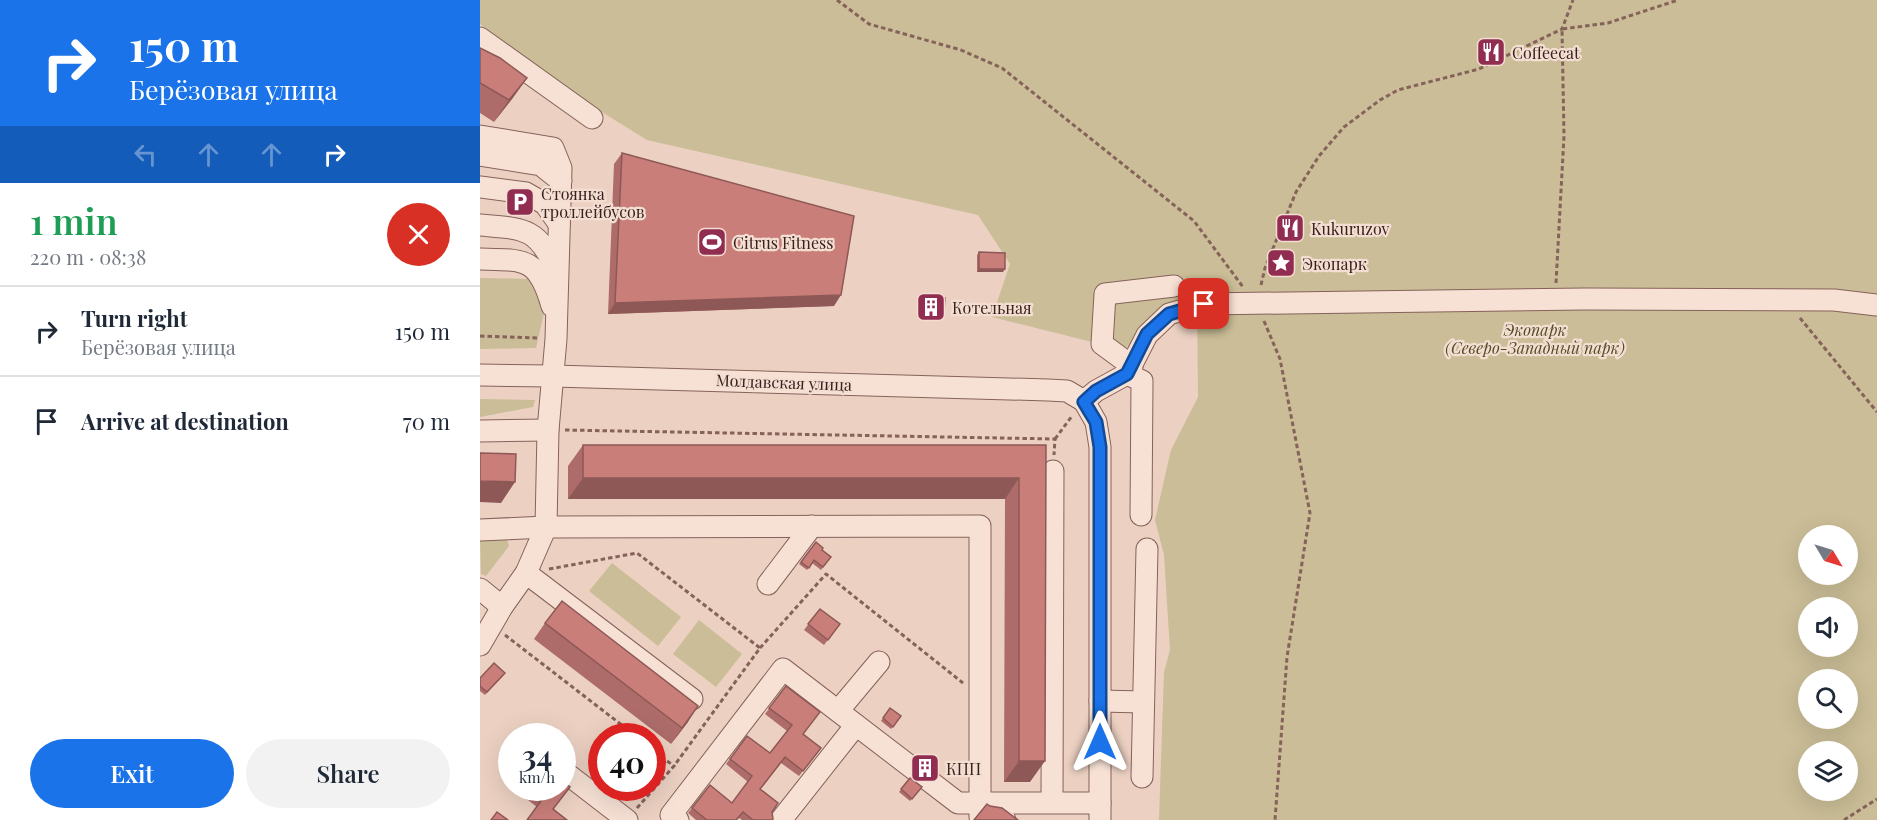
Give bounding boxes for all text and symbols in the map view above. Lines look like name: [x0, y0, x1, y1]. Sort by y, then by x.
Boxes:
text: 150 m: [129, 17, 239, 73]
icon: right: [30, 24, 108, 102]
restaurant icon: Coffeecat: [1475, 36, 1507, 68]
place label: Coffeecat: [1512, 42, 1580, 63]
text: Берёзовая улица: [129, 71, 338, 107]
icon: left: [129, 138, 162, 171]
icon: ahead: [192, 138, 225, 171]
icon: ahead: [255, 138, 288, 171]
icon: right: [318, 138, 351, 171]
place label: Стоянка троллейбусов: [541, 183, 645, 222]
parking icon: Стоянка троллейбусов: [504, 186, 536, 218]
text: 1 min: [30, 196, 118, 244]
button: close: [387, 203, 450, 266]
restaurant icon: Kukuruzov: [1274, 212, 1306, 244]
place label: Kukuruzov: [1311, 218, 1390, 239]
sports icon: Citrus Fitness: [696, 226, 728, 258]
place label: Citrus Fitness: [733, 232, 833, 253]
text: 220 m · 08:38: [30, 243, 146, 270]
place icon: Экопарк: [1265, 247, 1297, 279]
place label: Экопарк: [1302, 253, 1367, 274]
pin: [1178, 278, 1229, 329]
icon: arrive: [1187, 287, 1220, 320]
building icon: Котельная: [915, 291, 947, 323]
place label: Котельная: [952, 297, 1032, 318]
text: Turn right: [81, 303, 187, 333]
icon: right: [30, 315, 63, 348]
text: 150 m: [395, 316, 450, 346]
park label: Экопарк (Северо-Западный парк): [1445, 319, 1625, 358]
text: Берёзовая улица: [81, 333, 236, 360]
street label: Молдавская улица: [716, 369, 852, 395]
icon: arrive: [30, 405, 63, 438]
text: Arrive at destination: [81, 406, 289, 436]
text: 70 m: [403, 406, 450, 436]
north arrow: [1798, 525, 1858, 585]
map controls: [1798, 525, 1858, 801]
button: sound: [1798, 597, 1858, 657]
button: search: [1798, 669, 1858, 729]
position arrow: [1068, 710, 1132, 774]
speed limit sign: 40: [588, 723, 666, 801]
text: 34: [522, 735, 552, 775]
button: Exit: [30, 739, 234, 808]
button: Share: [246, 739, 450, 808]
button: layers: [1798, 741, 1858, 801]
building icon: КПП: [909, 752, 941, 784]
place label: КПП: [946, 758, 981, 779]
text: km/h: [519, 767, 555, 787]

